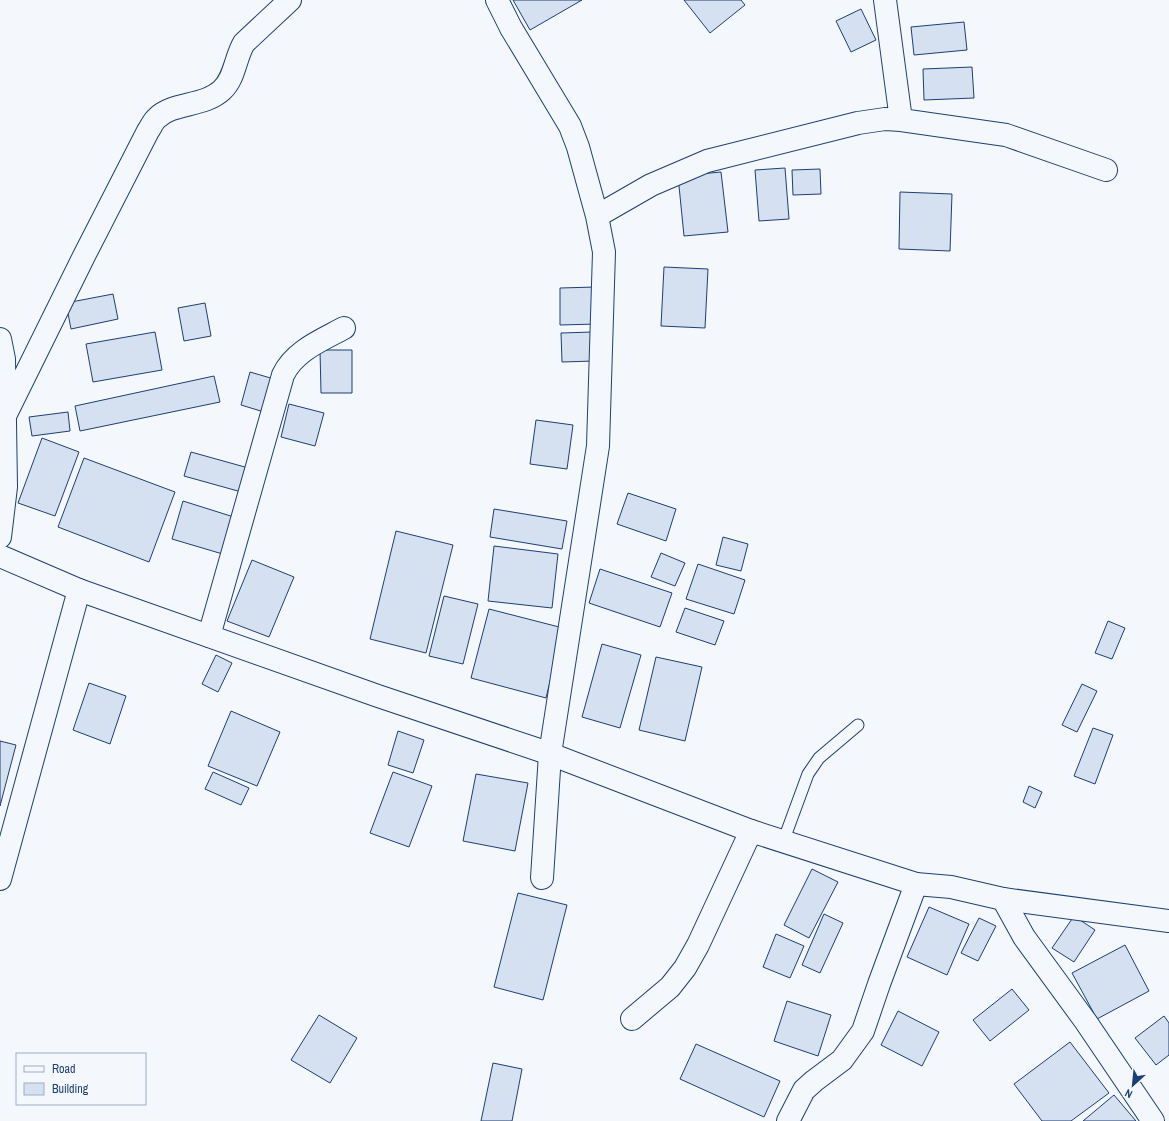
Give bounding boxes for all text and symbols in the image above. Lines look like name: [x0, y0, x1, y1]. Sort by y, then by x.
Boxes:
legend: [16, 1053, 146, 1105]
text: Road: [52, 1061, 76, 1077]
north arrow: [1113, 1065, 1153, 1105]
text: Building: [52, 1081, 89, 1097]
text: N: [1122, 1086, 1135, 1102]

